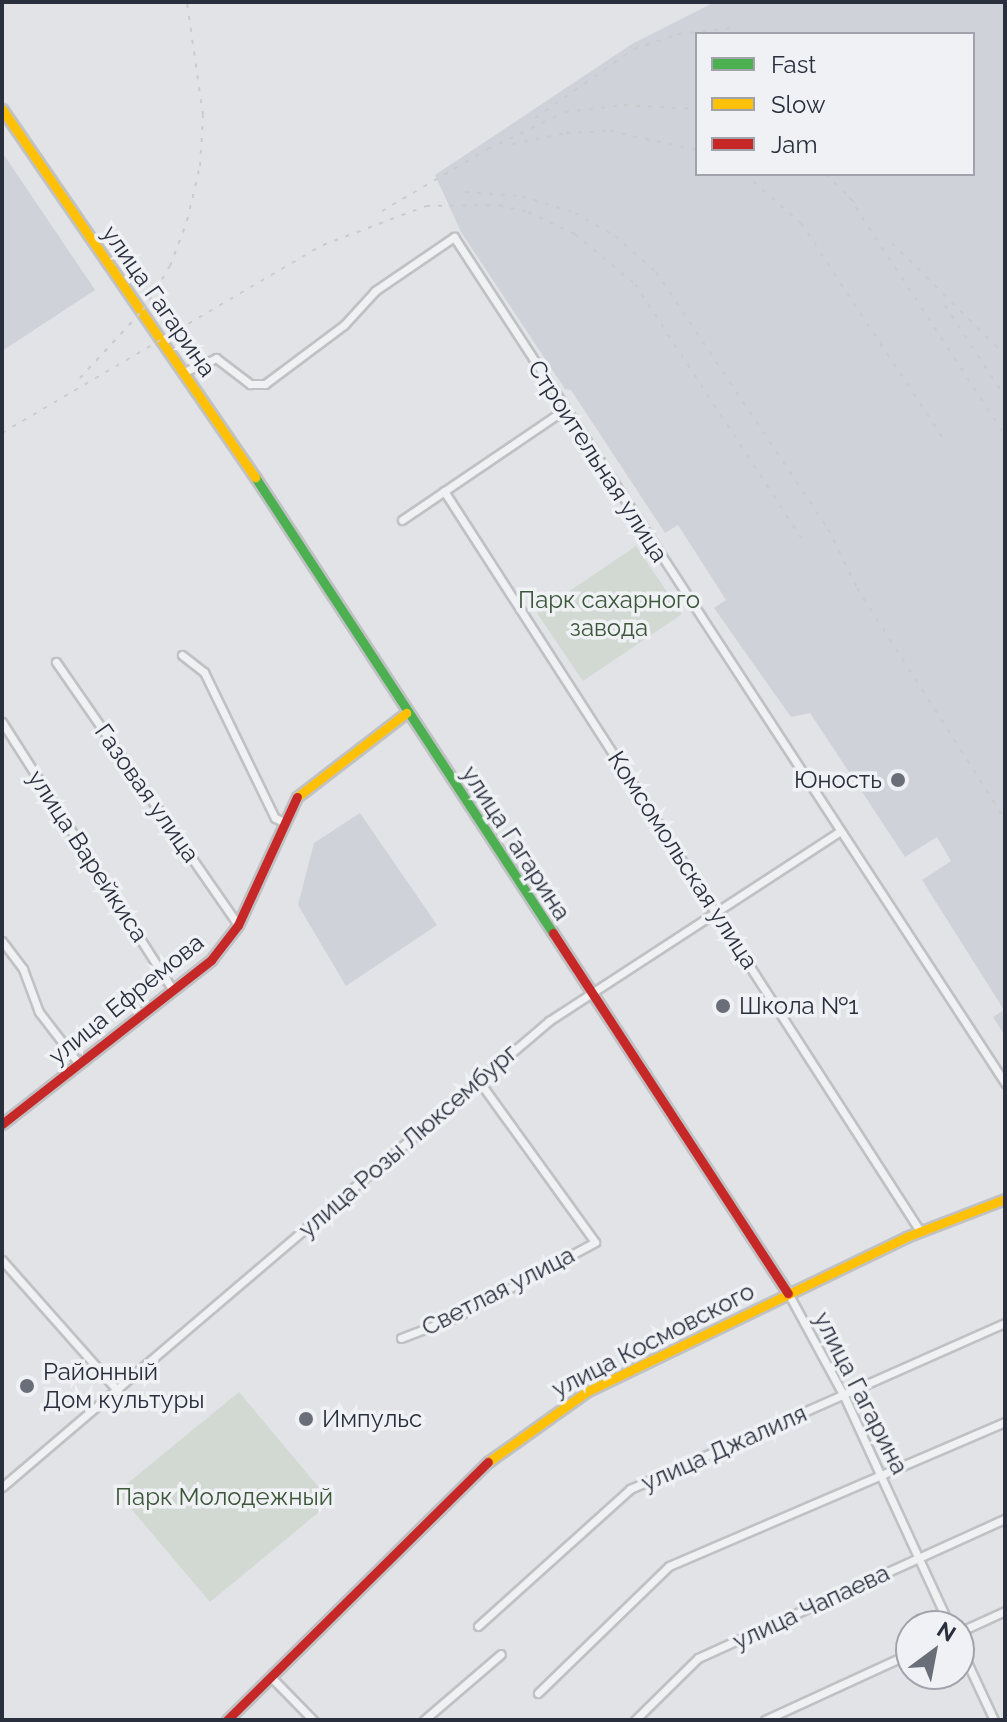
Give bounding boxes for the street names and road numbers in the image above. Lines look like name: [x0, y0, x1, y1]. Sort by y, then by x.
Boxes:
street label: улица Гагарина: [96, 220, 222, 382]
street label: Строительная улица: [522, 354, 674, 568]
street label: Газовая улица: [88, 718, 206, 868]
street label: Комсомольская улица: [602, 745, 764, 975]
street label: улица Гагарина: [455, 760, 577, 926]
street label: улица Варейкиса: [22, 765, 154, 947]
street label: улица Ефремова: [43, 928, 209, 1070]
street label: улица Розы Люксембург: [293, 1038, 523, 1244]
street label: Светлая улица: [417, 1240, 579, 1342]
street label: улица Космовского: [547, 1277, 759, 1403]
street label: улица Гагарина: [808, 1307, 914, 1479]
street label: улица Джалиля: [637, 1399, 811, 1497]
street label: улица Чапаева: [728, 1558, 894, 1656]

